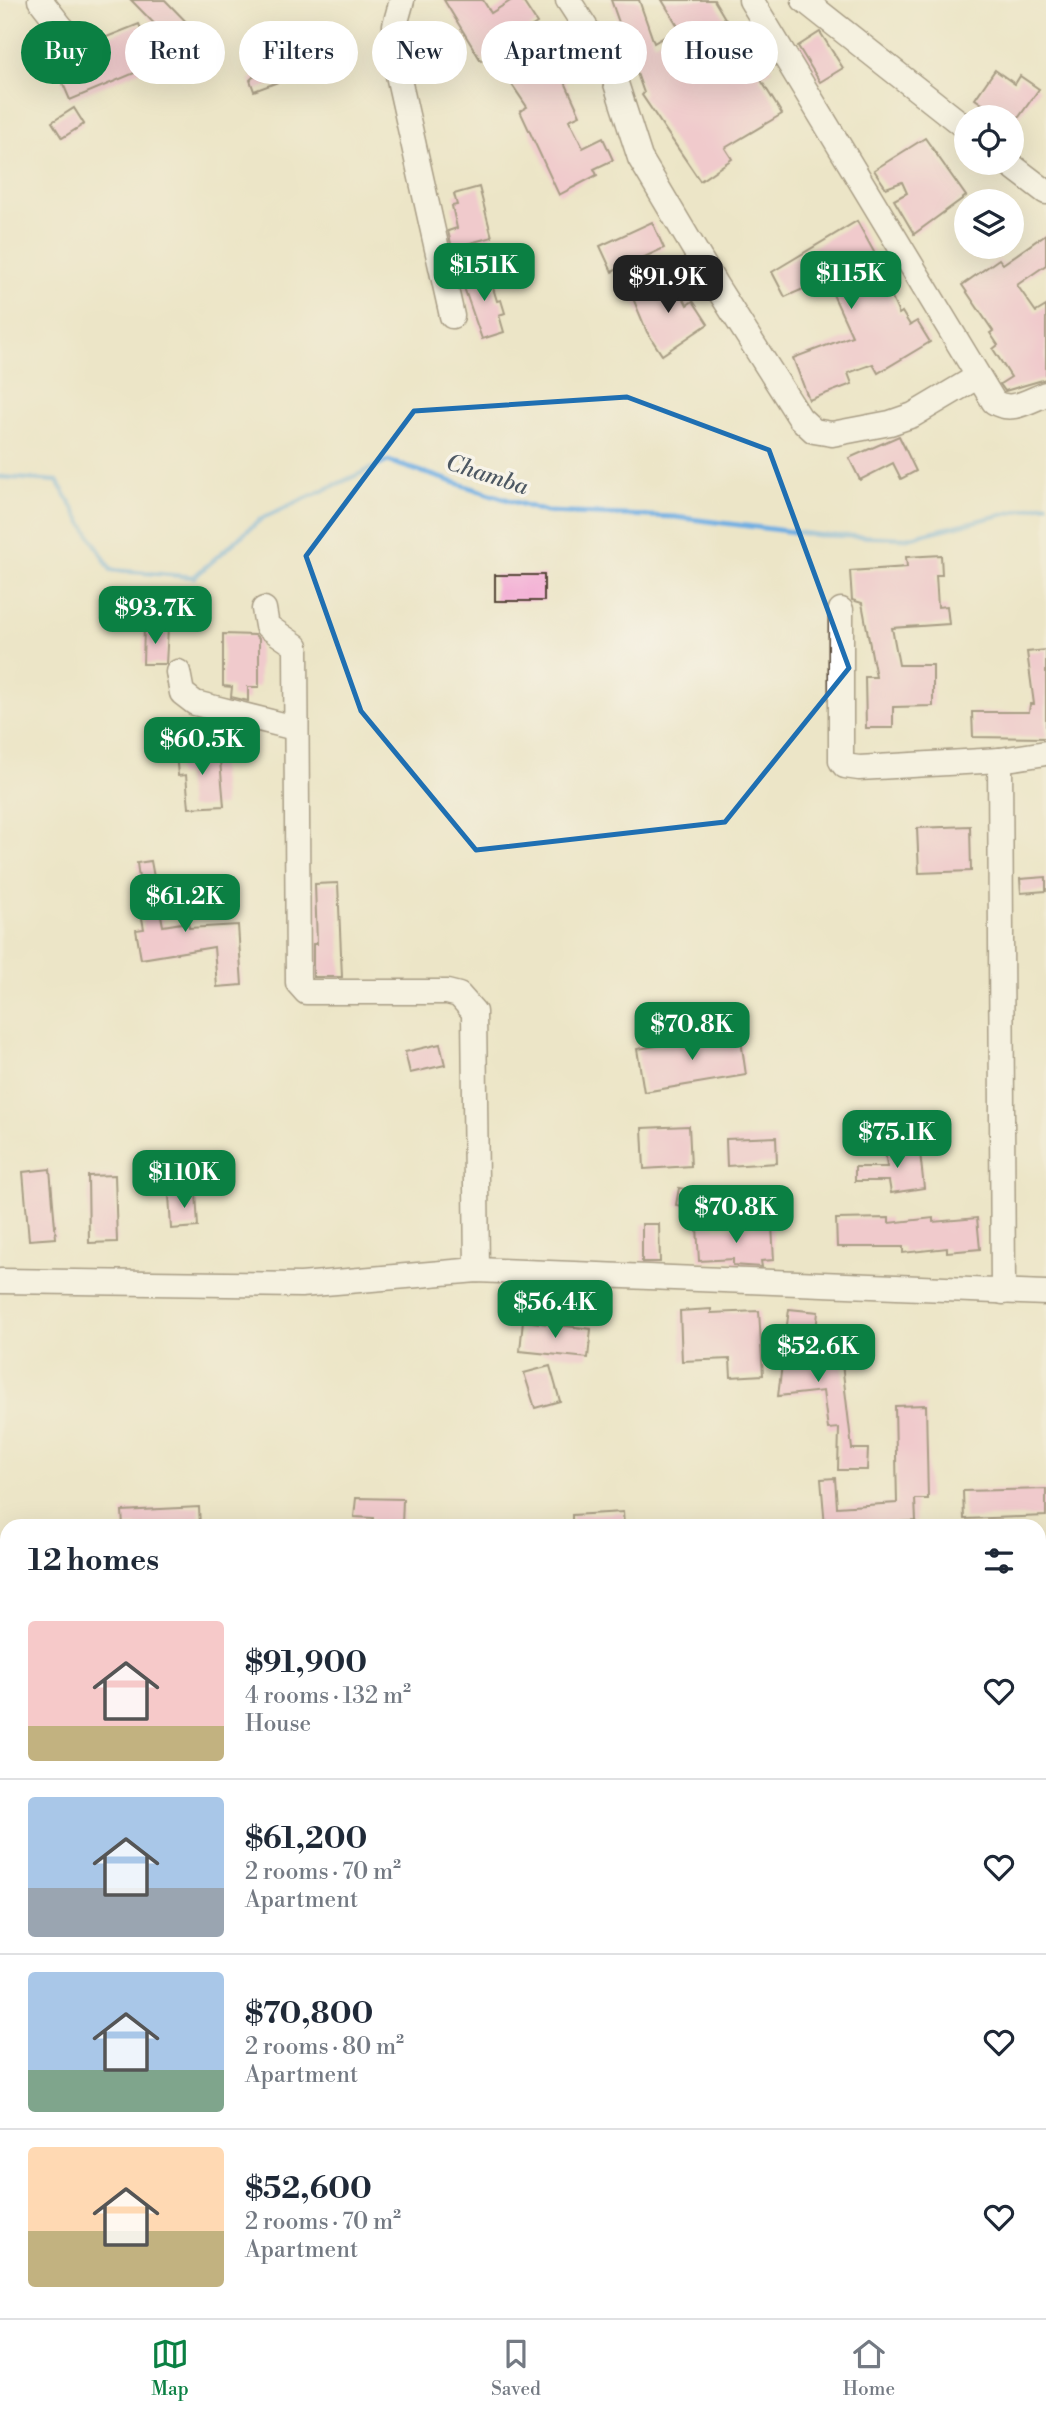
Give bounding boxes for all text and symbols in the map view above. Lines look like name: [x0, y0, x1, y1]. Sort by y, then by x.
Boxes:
chip: Buy: [21, 21, 111, 84]
chip: Rent: [125, 21, 225, 84]
chip: Filters: [239, 21, 358, 84]
chip: New: [372, 21, 467, 84]
chip: Apartment: [481, 21, 647, 84]
chip: House: [661, 21, 778, 84]
map controls: [954, 105, 1024, 259]
button: locate: [954, 105, 1024, 175]
button: layers: [954, 189, 1024, 259]
pin: $151K: [435, 244, 533, 303]
text: $151K: [450, 252, 518, 280]
pin: $115K: [802, 252, 900, 311]
pin: $91.9K: [611, 256, 725, 315]
text: $115K: [816, 260, 886, 288]
text: $91.9K: [629, 264, 707, 292]
water label: Chamba: [442, 449, 532, 501]
pin: $93.7K: [98, 586, 212, 646]
text: $93.7K: [115, 595, 195, 623]
pin: $60.5K: [145, 718, 259, 777]
text: $60.5K: [160, 726, 244, 754]
pin: $61.2K: [128, 874, 242, 934]
text: $61.2K: [146, 883, 224, 911]
pin: $70.8K: [635, 1002, 749, 1062]
text: $70.8K: [651, 1011, 733, 1039]
pin: $75.1K: [840, 1110, 954, 1170]
text: $75.1K: [858, 1119, 936, 1147]
pin: $110K: [135, 1150, 233, 1210]
text: $110K: [148, 1159, 220, 1187]
pin: $70.8K: [679, 1186, 793, 1245]
text: $70.8K: [695, 1194, 777, 1222]
pin: $56.4K: [498, 1280, 612, 1340]
text: $56.4K: [514, 1289, 596, 1317]
pin: $52.6K: [761, 1324, 875, 1384]
text: $52.6K: [777, 1333, 859, 1361]
text: 12 homes: [28, 1542, 159, 1580]
icon: filters: [980, 1542, 1018, 1580]
text: $91,900: [245, 1644, 367, 1682]
icon: home: [84, 1649, 168, 1733]
icon: heart: [980, 1672, 1018, 1710]
text: 4 rooms · 132 m²: [245, 1682, 411, 1710]
text: House: [245, 1710, 311, 1738]
text: $61,200: [245, 1820, 367, 1858]
icon: home: [84, 1825, 168, 1909]
icon: heart: [980, 1848, 1018, 1886]
text: 2 rooms · 70 m²: [245, 1858, 401, 1886]
text: Apartment: [245, 1886, 358, 1914]
text: $70,800: [245, 1995, 373, 2033]
icon: home: [84, 2000, 168, 2084]
icon: heart: [980, 2023, 1018, 2061]
text: 2 rooms · 80 m²: [245, 2033, 404, 2061]
text: Apartment: [245, 2061, 358, 2089]
text: $52,600: [245, 2170, 372, 2208]
icon: home: [84, 2175, 168, 2259]
icon: heart: [980, 2198, 1018, 2236]
text: 2 rooms · 70 m²: [245, 2208, 401, 2236]
text: Apartment: [245, 2236, 358, 2264]
tab: Map: [151, 2335, 189, 2401]
tab: Saved: [491, 2335, 541, 2401]
tab: Home: [843, 2335, 895, 2401]

